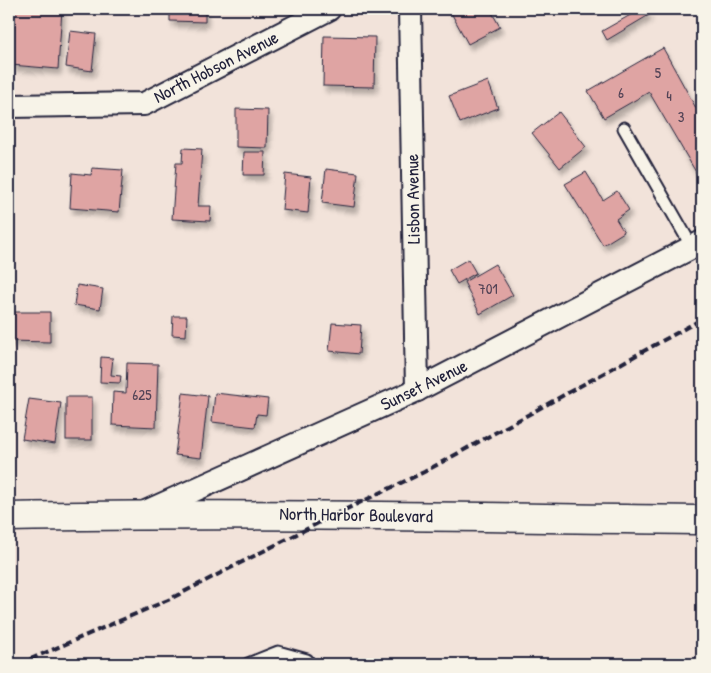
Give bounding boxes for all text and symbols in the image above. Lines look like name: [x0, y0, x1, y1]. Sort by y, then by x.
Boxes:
street label: North Hobson Avenue: [149, 24, 282, 109]
house number: 5: [655, 62, 662, 83]
house number: 6: [618, 82, 624, 103]
house number: 4: [666, 85, 672, 106]
house number: 3: [678, 106, 685, 127]
street label: Lisbon Avenue: [399, 154, 426, 244]
house number: 701: [478, 278, 498, 299]
street label: Sunset Avenue: [376, 353, 471, 416]
house number: 625: [132, 384, 152, 405]
street label: North Harbor Boulevard: [279, 501, 433, 528]

